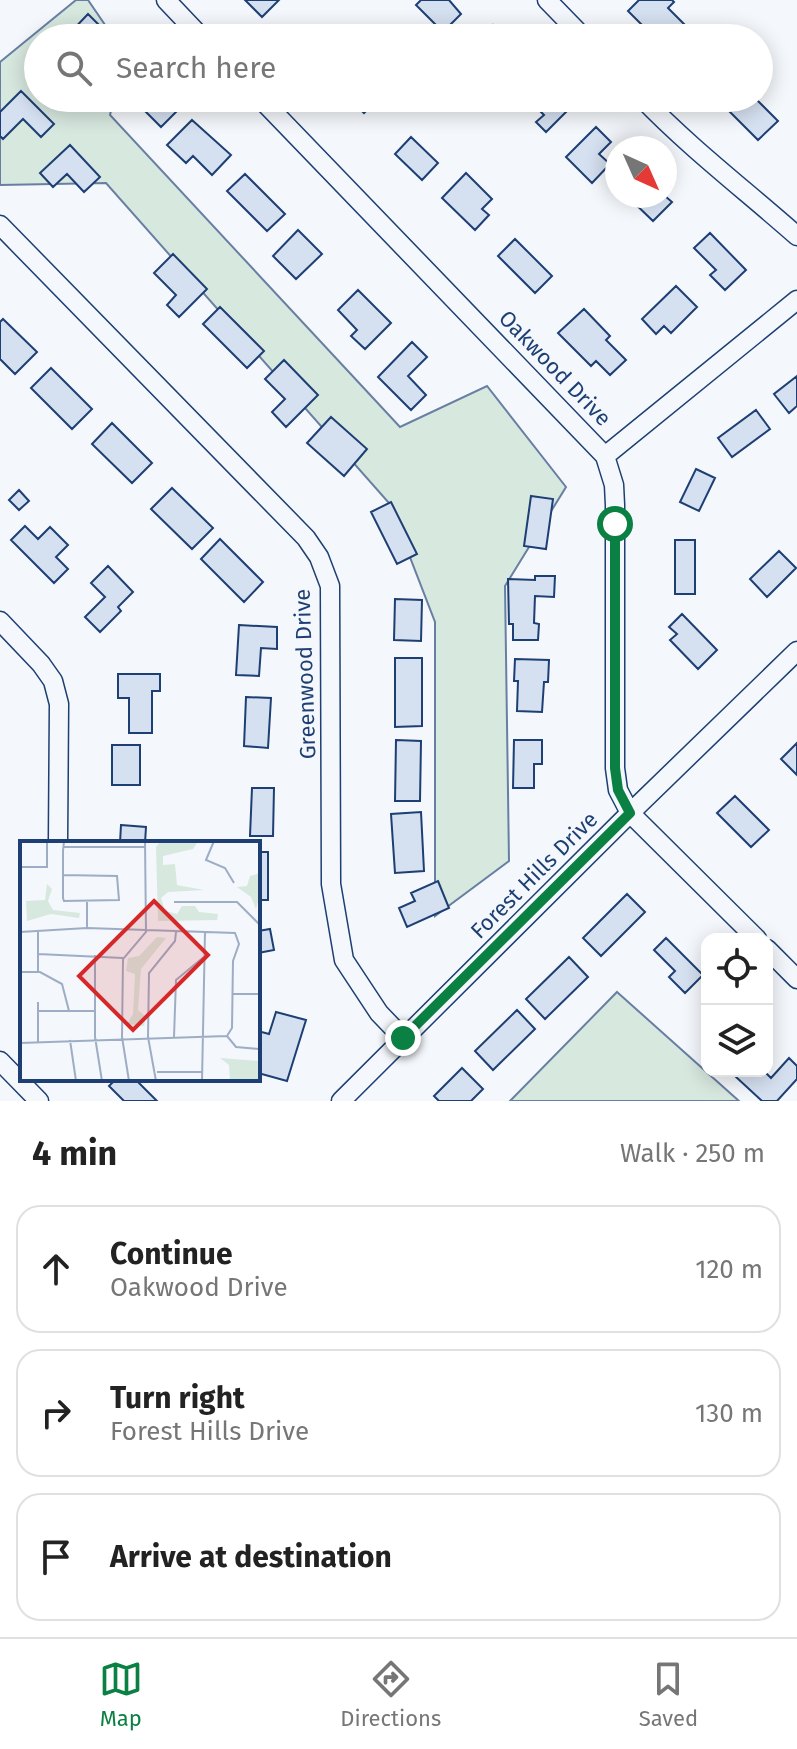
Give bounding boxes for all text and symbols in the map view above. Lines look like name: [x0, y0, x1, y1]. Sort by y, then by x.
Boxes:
search box: [24, 24, 773, 112]
icon: search: [52, 46, 96, 90]
text: Search here: [116, 50, 276, 86]
north arrow: [605, 136, 677, 208]
street label: Oakwood Drive: [493, 305, 617, 431]
route start: [597, 506, 633, 542]
street label: Greenwood Drive: [289, 588, 321, 760]
street label: Forest Hills Drive: [465, 806, 603, 944]
inset map: [20, 841, 260, 1081]
map controls: [701, 933, 773, 1077]
button: locate: [701, 933, 773, 1005]
button: layers: [701, 1005, 773, 1077]
route end: [385, 1020, 421, 1056]
text: 4 min: [32, 1133, 117, 1174]
text: Walk · 250 m: [620, 1138, 765, 1169]
text: Continue: [110, 1236, 233, 1272]
icon: ahead: [34, 1247, 78, 1291]
text: 120 m: [695, 1254, 763, 1285]
text: Oakwood Drive: [110, 1272, 288, 1303]
text: Turn right: [110, 1380, 245, 1416]
icon: right: [34, 1391, 78, 1435]
text: 130 m: [695, 1398, 763, 1429]
text: Forest Hills Drive: [110, 1416, 309, 1447]
icon: arrive: [34, 1535, 78, 1579]
text: Arrive at destination: [110, 1539, 392, 1575]
tab: Map: [99, 1657, 143, 1732]
tab: Directions: [340, 1657, 441, 1732]
tab: Saved: [639, 1657, 698, 1732]

